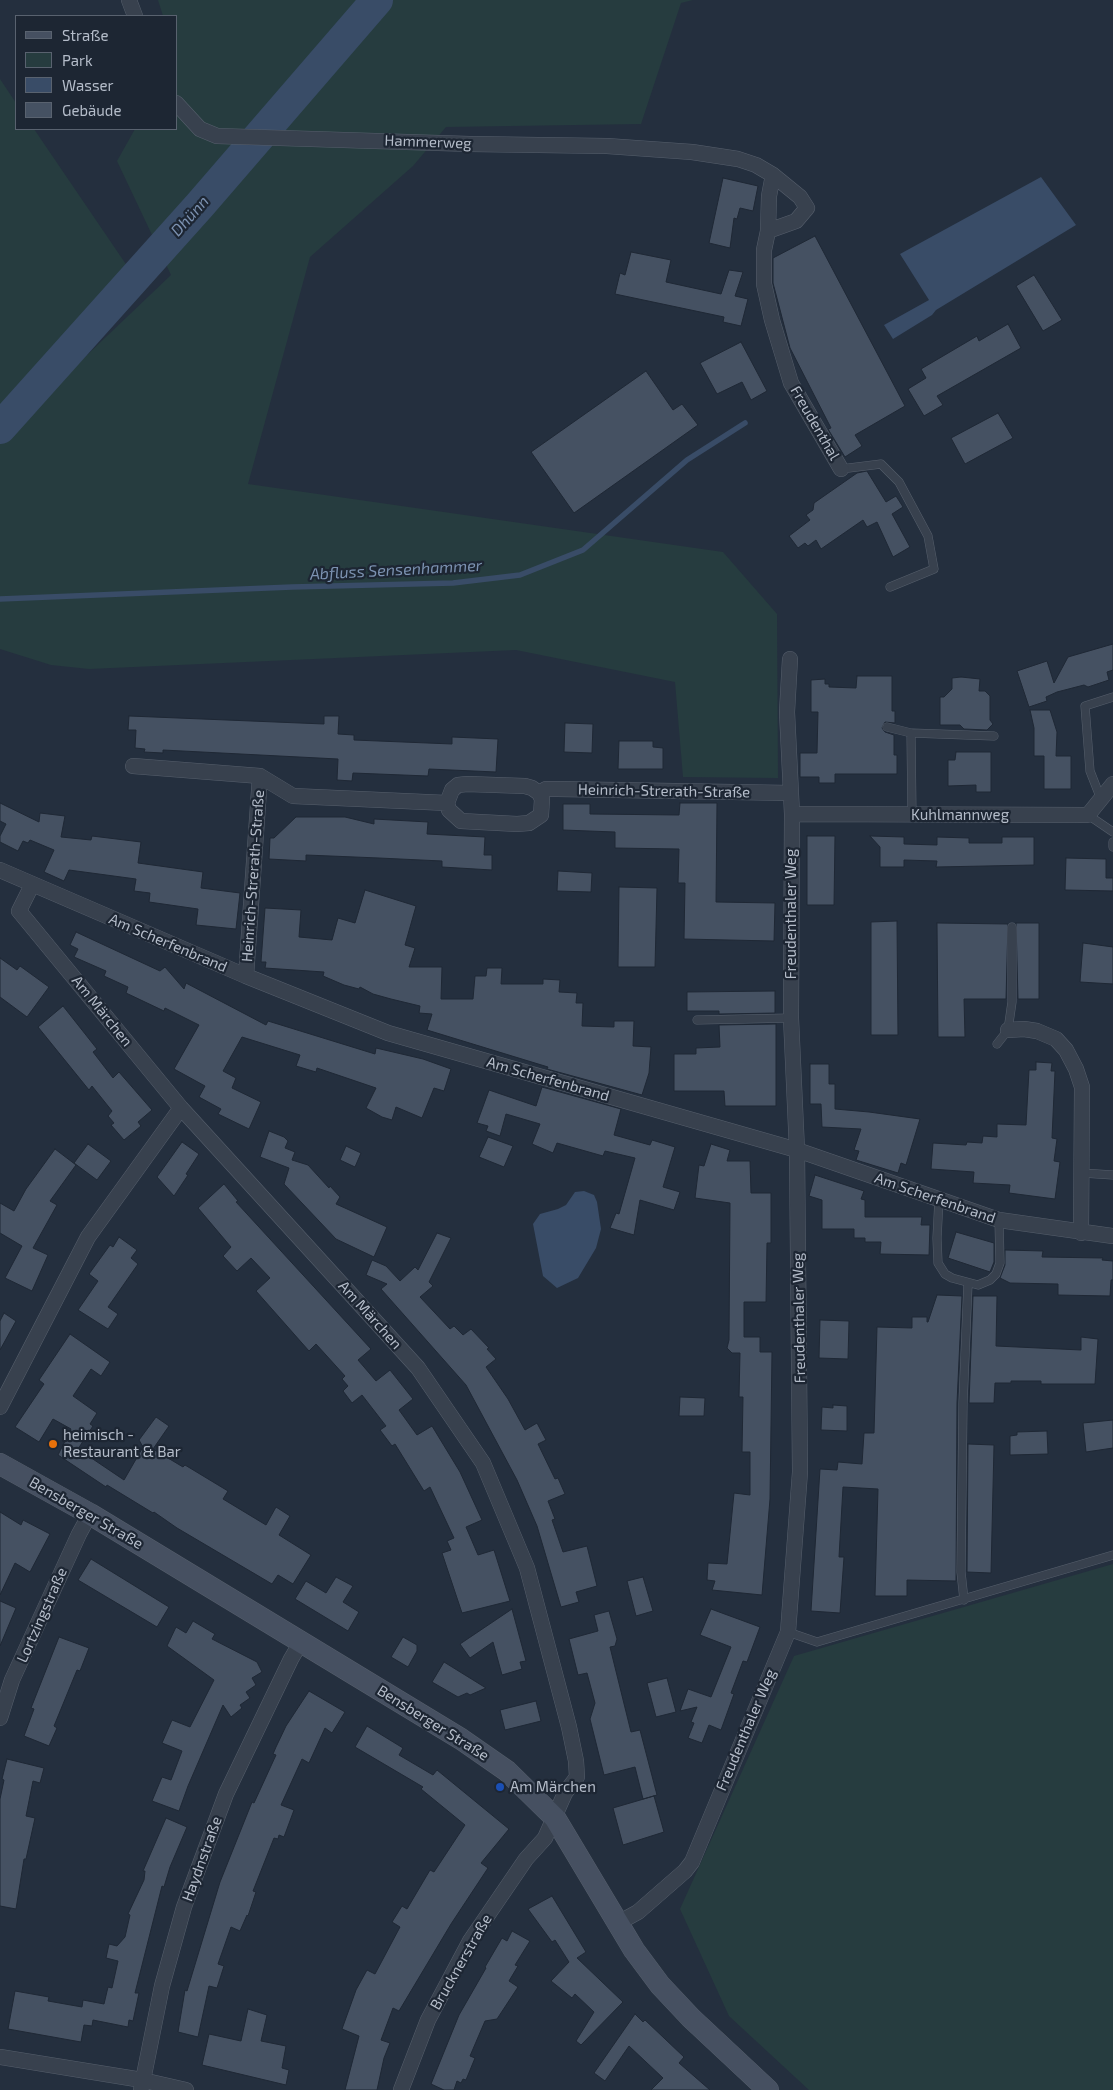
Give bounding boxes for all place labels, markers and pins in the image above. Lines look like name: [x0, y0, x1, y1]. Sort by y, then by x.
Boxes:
place label: heimisch - Restaurant & Bar: [63, 1426, 181, 1461]
marker: heimisch - Restaurant & Bar: [47, 1438, 59, 1450]
place label: Am Märchen: [510, 1778, 596, 1796]
marker: Am Märchen: [494, 1781, 506, 1793]

